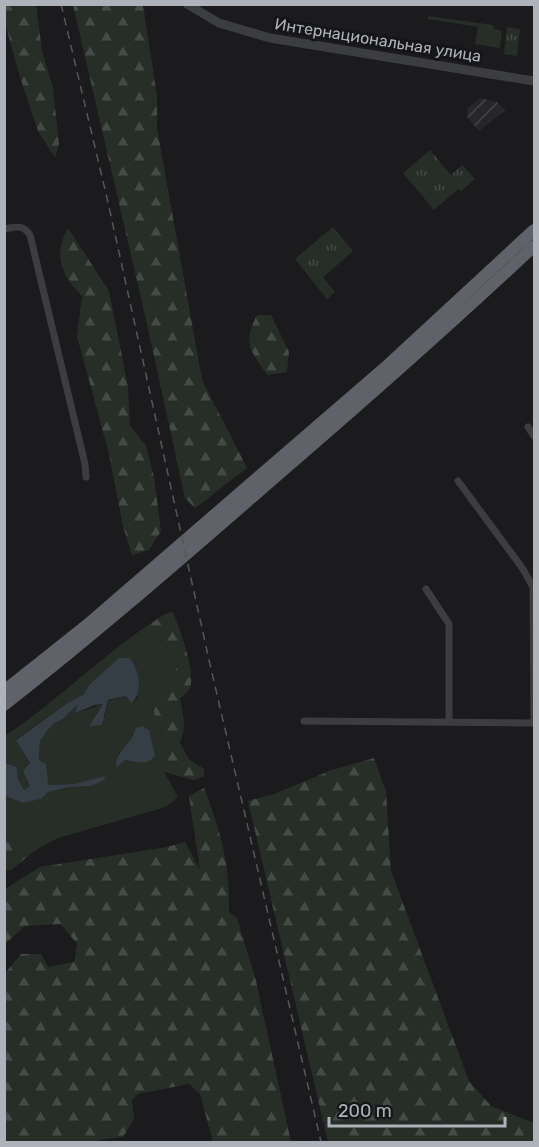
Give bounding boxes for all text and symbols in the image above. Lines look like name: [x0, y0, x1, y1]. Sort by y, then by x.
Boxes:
street label: Интернациональная улица: [273, 14, 483, 66]
scale bar: [329, 1090, 504, 1128]
text: 200 m: [338, 1100, 392, 1122]

